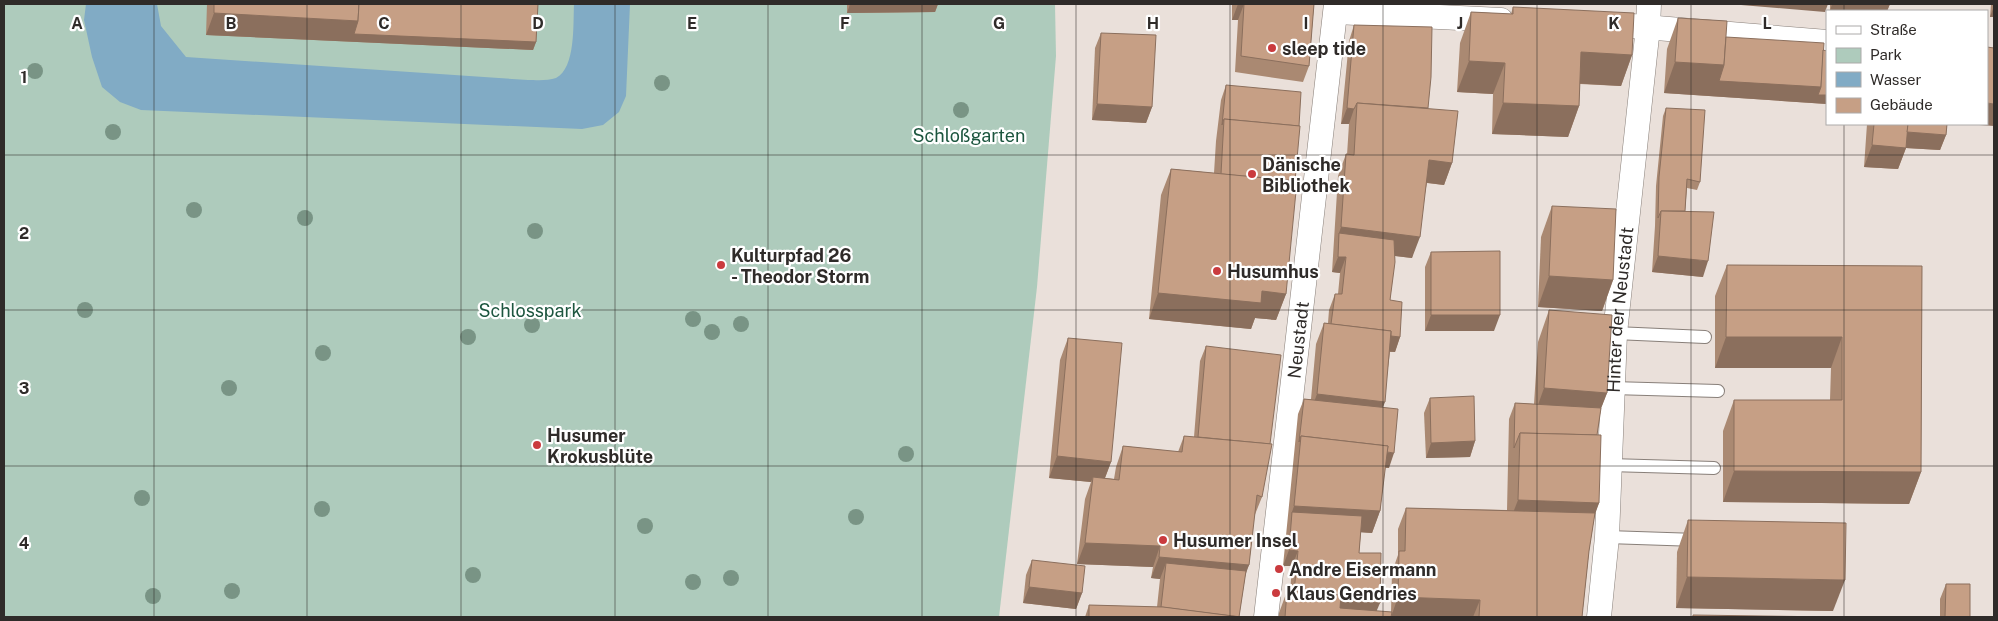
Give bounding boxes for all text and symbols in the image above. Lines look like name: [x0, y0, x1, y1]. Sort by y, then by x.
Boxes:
legend: [1826, 10, 1988, 125]
text: A: [71, 14, 83, 33]
text: B: [226, 14, 237, 33]
text: C: [378, 14, 390, 33]
text: D: [532, 14, 544, 33]
text: E: [687, 14, 697, 33]
text: F: [840, 14, 850, 33]
text: G: [993, 14, 1005, 33]
text: H: [1147, 14, 1159, 33]
text: I: [1304, 14, 1308, 33]
text: J: [1457, 14, 1463, 33]
text: K: [1608, 14, 1620, 33]
text: L: [1762, 14, 1772, 33]
text: Straße: [1870, 21, 1917, 38]
place label: sleep tide: [1282, 38, 1366, 59]
marker: sleep tide: [1266, 42, 1278, 54]
text: Park: [1870, 46, 1902, 63]
text: 1: [21, 68, 27, 87]
text: Wasser: [1870, 71, 1922, 88]
text: Gebäude: [1870, 96, 1933, 113]
park label: Schloßgarten: [913, 125, 1025, 146]
place label: Dänische Bibliothek: [1262, 154, 1350, 196]
marker: Dänische Bibliothek: [1246, 168, 1258, 180]
text: 2: [19, 224, 29, 243]
street label: Hinter der Neustadt: [1602, 226, 1637, 393]
place label: Kulturpfad 26 - Theodor Storm: [731, 245, 869, 287]
marker: Kulturpfad 26 - Theodor Storm: [715, 259, 727, 271]
place label: Husumhus: [1227, 261, 1319, 282]
marker: Husumhus: [1211, 265, 1223, 277]
park label: Schlosspark: [478, 300, 582, 321]
street label: Neustadt: [1283, 300, 1312, 380]
text: 3: [19, 379, 29, 398]
place label: Husumer Krokusblüte: [547, 425, 653, 467]
marker: Husumer Krokusblüte: [531, 439, 543, 451]
place label: Husumer Insel: [1173, 530, 1298, 551]
text: 4: [19, 534, 30, 553]
marker: Husumer Insel: [1157, 534, 1169, 546]
place label: Andre Eisermann: [1289, 559, 1437, 580]
marker: Andre Eisermann: [1273, 563, 1285, 575]
place label: Klaus Gendries: [1286, 583, 1417, 604]
marker: Klaus Gendries: [1270, 587, 1282, 599]

